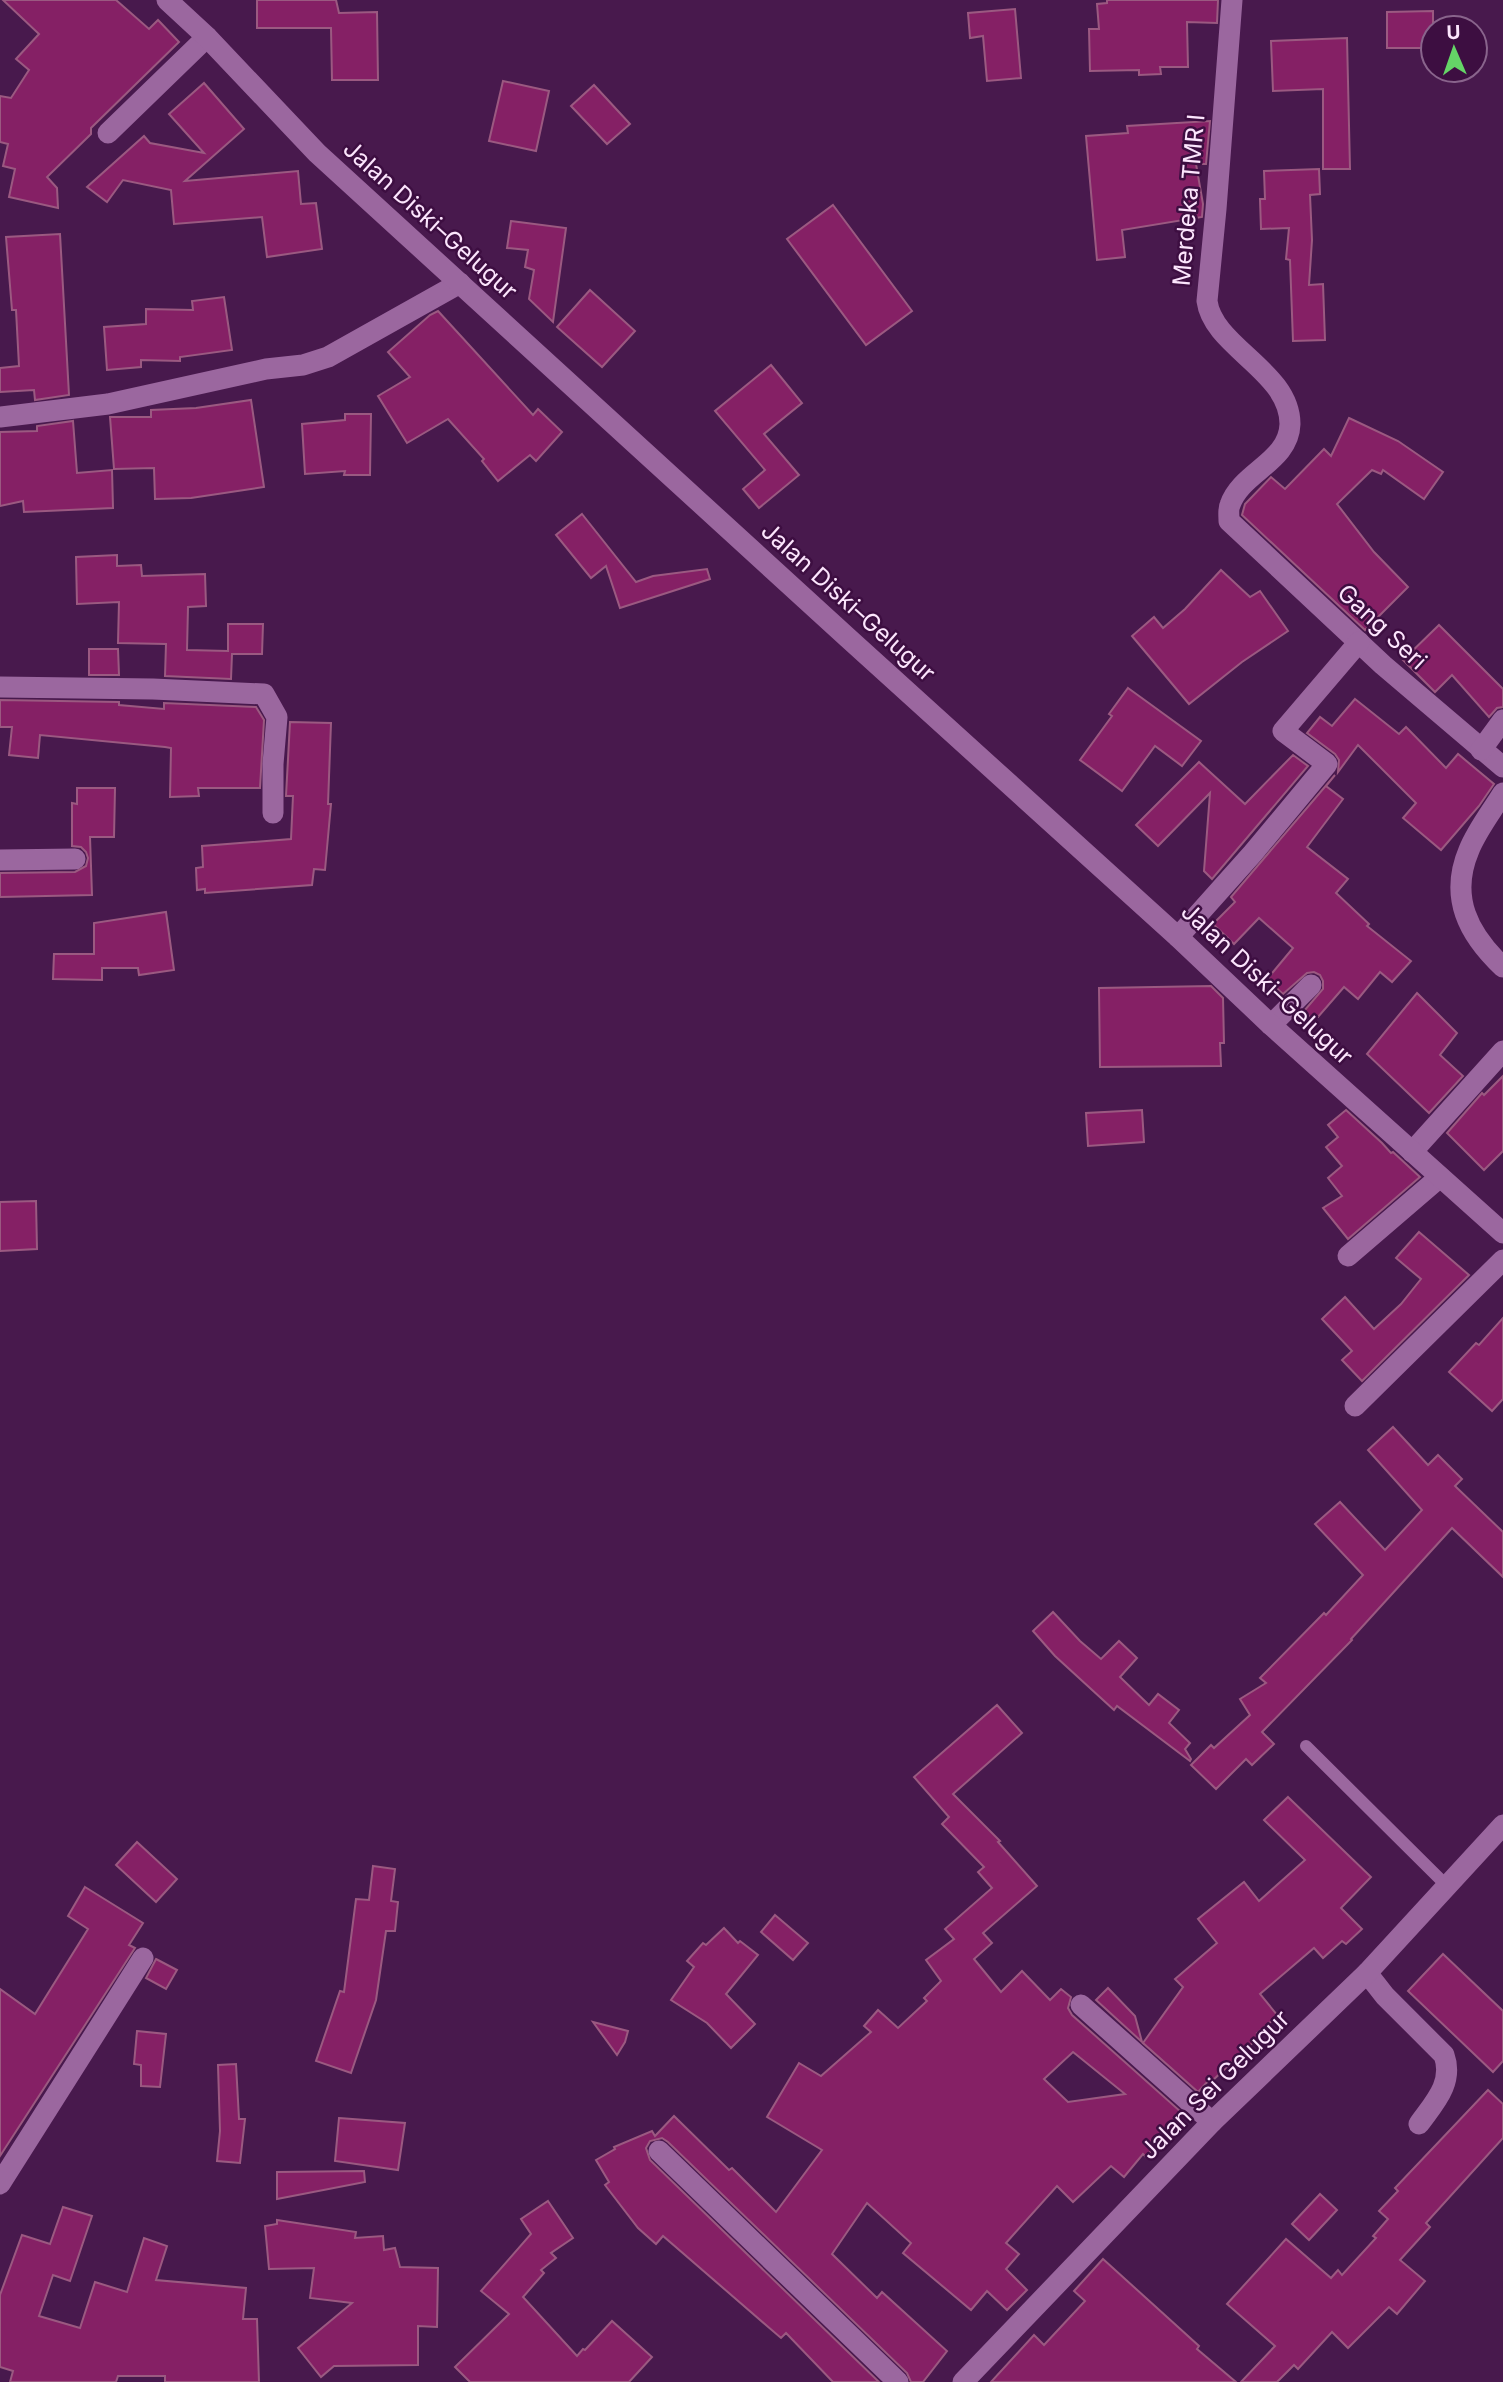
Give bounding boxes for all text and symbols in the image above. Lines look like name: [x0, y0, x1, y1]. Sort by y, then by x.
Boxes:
north arrow: [1419, 14, 1489, 84]
text: U: [1446, 21, 1461, 44]
street label: Merdeka TMR I: [1167, 113, 1210, 287]
street label: Jalan Diski–Gelugur: [337, 134, 523, 305]
street label: Jalan Diski–Gelugur: [755, 516, 941, 687]
street label: Gang Seri: [1332, 578, 1433, 675]
street label: Jalan Diski–Gelugur: [1176, 897, 1359, 1071]
street label: Jalan Sei Gelugur: [1134, 2004, 1295, 2165]

